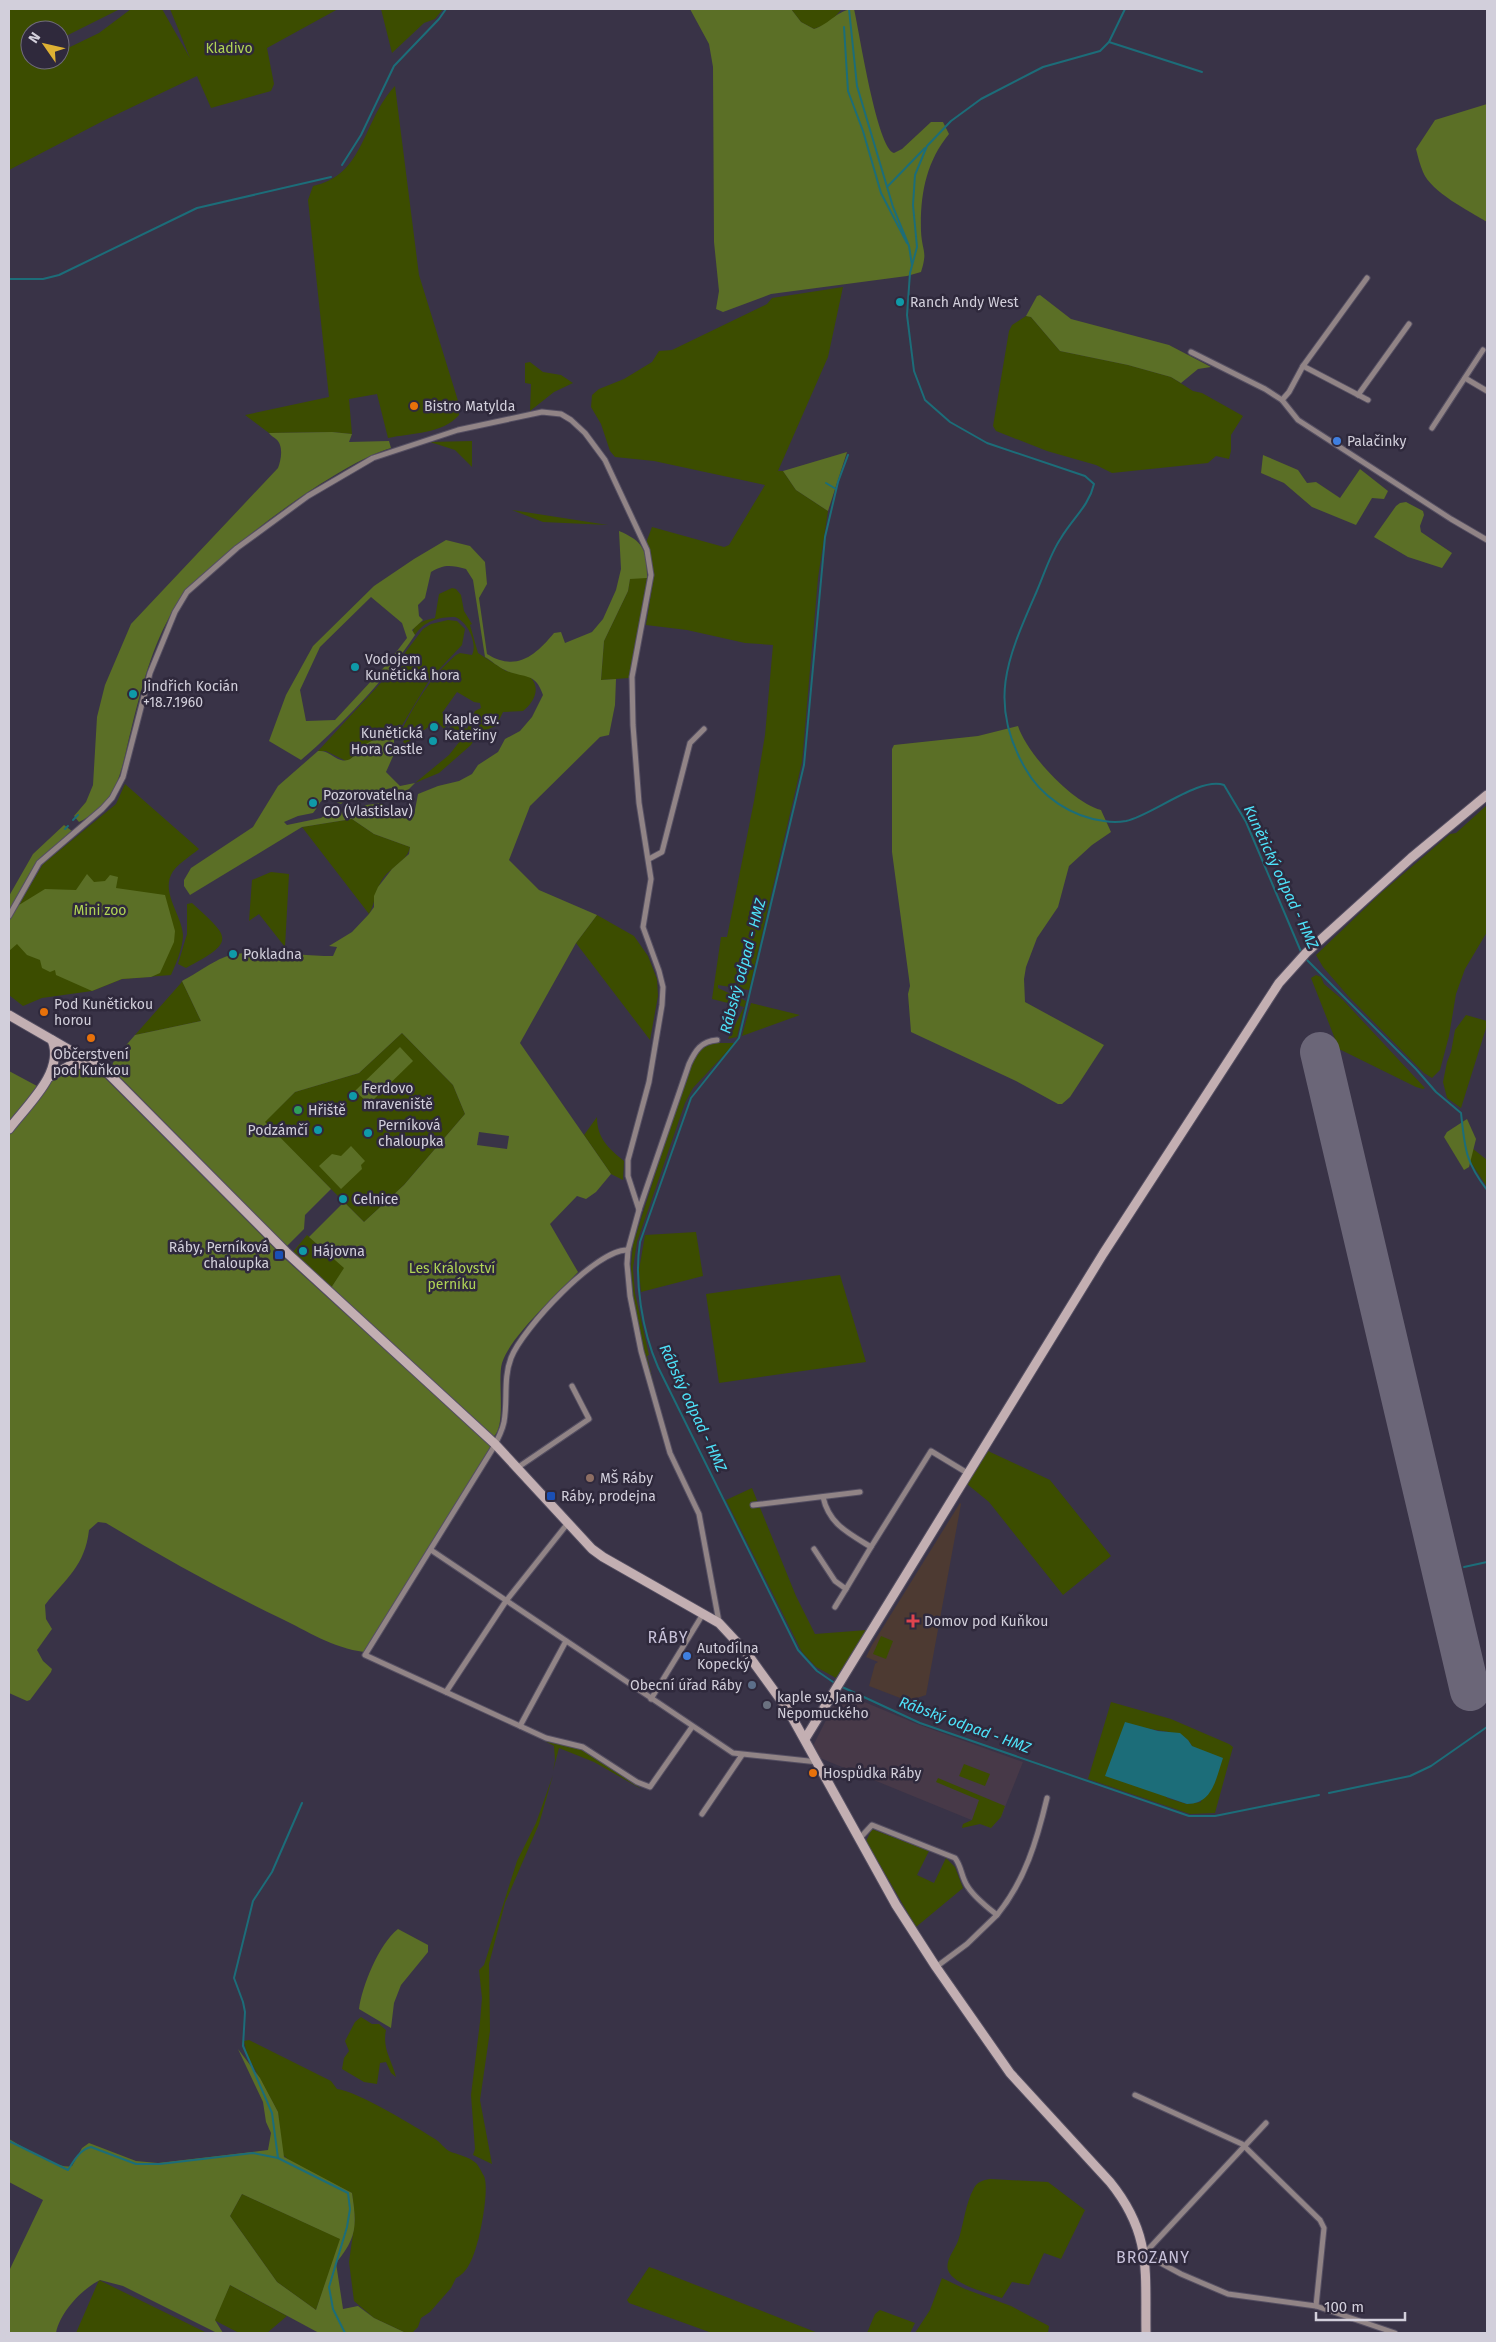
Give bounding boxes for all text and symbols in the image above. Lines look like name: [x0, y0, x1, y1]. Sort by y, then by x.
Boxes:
north arrow: [20, 20, 70, 70]
text: N: [25, 29, 44, 47]
park label: Kladivo: [205, 40, 253, 57]
place label: Ranch Andy West: [910, 294, 1020, 311]
marker: Ranch Andy West: [894, 296, 906, 308]
place label: Bistro Matylda: [424, 398, 515, 415]
marker: Bistro Matylda: [408, 400, 420, 412]
place label: Palačinky: [1347, 433, 1406, 450]
marker: Palačinky: [1331, 435, 1343, 447]
place label: Vodojem Kunětická hora: [365, 651, 460, 684]
marker: Vodojem Kunětická hora: [349, 661, 361, 673]
place label: Jindřich Kocián +18.7.1960: [143, 678, 238, 711]
marker: Jindřich Kocián +18.7.1960: [127, 688, 139, 700]
place label: Kaple sv. Kateřiny: [444, 711, 499, 744]
marker: Kaple sv. Kateřiny: [428, 721, 440, 733]
place label: Kunětická Hora Castle: [351, 725, 423, 758]
marker: Kunětická Hora Castle: [427, 735, 439, 747]
place label: Pozorovatelna CO (Vlastislav): [323, 787, 413, 820]
marker: Pozorovatelna CO (Vlastislav): [307, 797, 319, 809]
water label: Kunětický odpad - HMZ: [1240, 802, 1322, 952]
water label: Rábský odpad - HMZ: [716, 896, 770, 1035]
park label: Mini zoo: [73, 902, 127, 919]
place label: Pokladna: [243, 946, 302, 963]
marker: Pokladna: [227, 948, 239, 960]
place label: Pod Kunětickou horou: [54, 996, 153, 1029]
marker: Pod Kunětickou horou: [38, 1006, 50, 1018]
marker: Občerstvení pod Kuňkou: [85, 1032, 97, 1044]
place label: Občerstvení pod Kuňkou: [53, 1046, 129, 1079]
place label: Ferdovo mraveniště: [363, 1080, 433, 1113]
marker: Ferdovo mraveniště: [347, 1090, 359, 1102]
place label: Hřiště: [308, 1102, 346, 1119]
marker: Hřiště: [292, 1104, 304, 1116]
place label: Perníková chaloupka: [378, 1117, 444, 1150]
place label: Podzámčí: [248, 1122, 308, 1139]
marker: Podzámčí: [312, 1124, 324, 1136]
marker: Perníková chaloupka: [362, 1127, 374, 1139]
place label: Celnice: [353, 1191, 399, 1208]
marker: Celnice: [337, 1193, 349, 1205]
place label: Ráby, Perníková chaloupka: [169, 1239, 269, 1272]
place label: Hájovna: [313, 1243, 365, 1260]
marker: Hájovna: [297, 1245, 309, 1257]
marker: Ráby, Perníková chaloupka: [273, 1249, 285, 1261]
park label: Les Království perníku: [409, 1260, 495, 1293]
water label: Rábský odpad - HMZ: [655, 1341, 731, 1475]
place label: MŠ Ráby: [600, 1469, 653, 1487]
marker: MŠ Ráby: [584, 1472, 596, 1484]
place label: Ráby, prodejna: [561, 1488, 656, 1505]
marker: Ráby, prodejna: [545, 1490, 557, 1502]
place label: Domov pod Kuňkou: [924, 1613, 1048, 1630]
marker: Domov pod Kuňkou: [906, 1614, 920, 1628]
district label: RÁBY: [648, 1627, 689, 1647]
place label: Autodílna Kopecký: [697, 1640, 759, 1673]
marker: Autodílna Kopecký: [681, 1650, 693, 1662]
place label: Obecní úřad Ráby: [630, 1677, 742, 1694]
marker: Obecní úřad Ráby: [746, 1679, 758, 1691]
place label: kaple sv. Jana Nepomuckého: [777, 1689, 869, 1722]
water label: Rábský odpad - HMZ: [897, 1693, 1034, 1757]
marker: kaple sv. Jana Nepomuckého: [761, 1699, 773, 1711]
place label: Hospůdka Ráby: [823, 1765, 922, 1782]
marker: Hospůdka Ráby: [807, 1767, 819, 1779]
district label: BROZANY: [1116, 2248, 1190, 2267]
scale bar: [1316, 2290, 1405, 2322]
text: 100 m: [1324, 2298, 1364, 2316]

